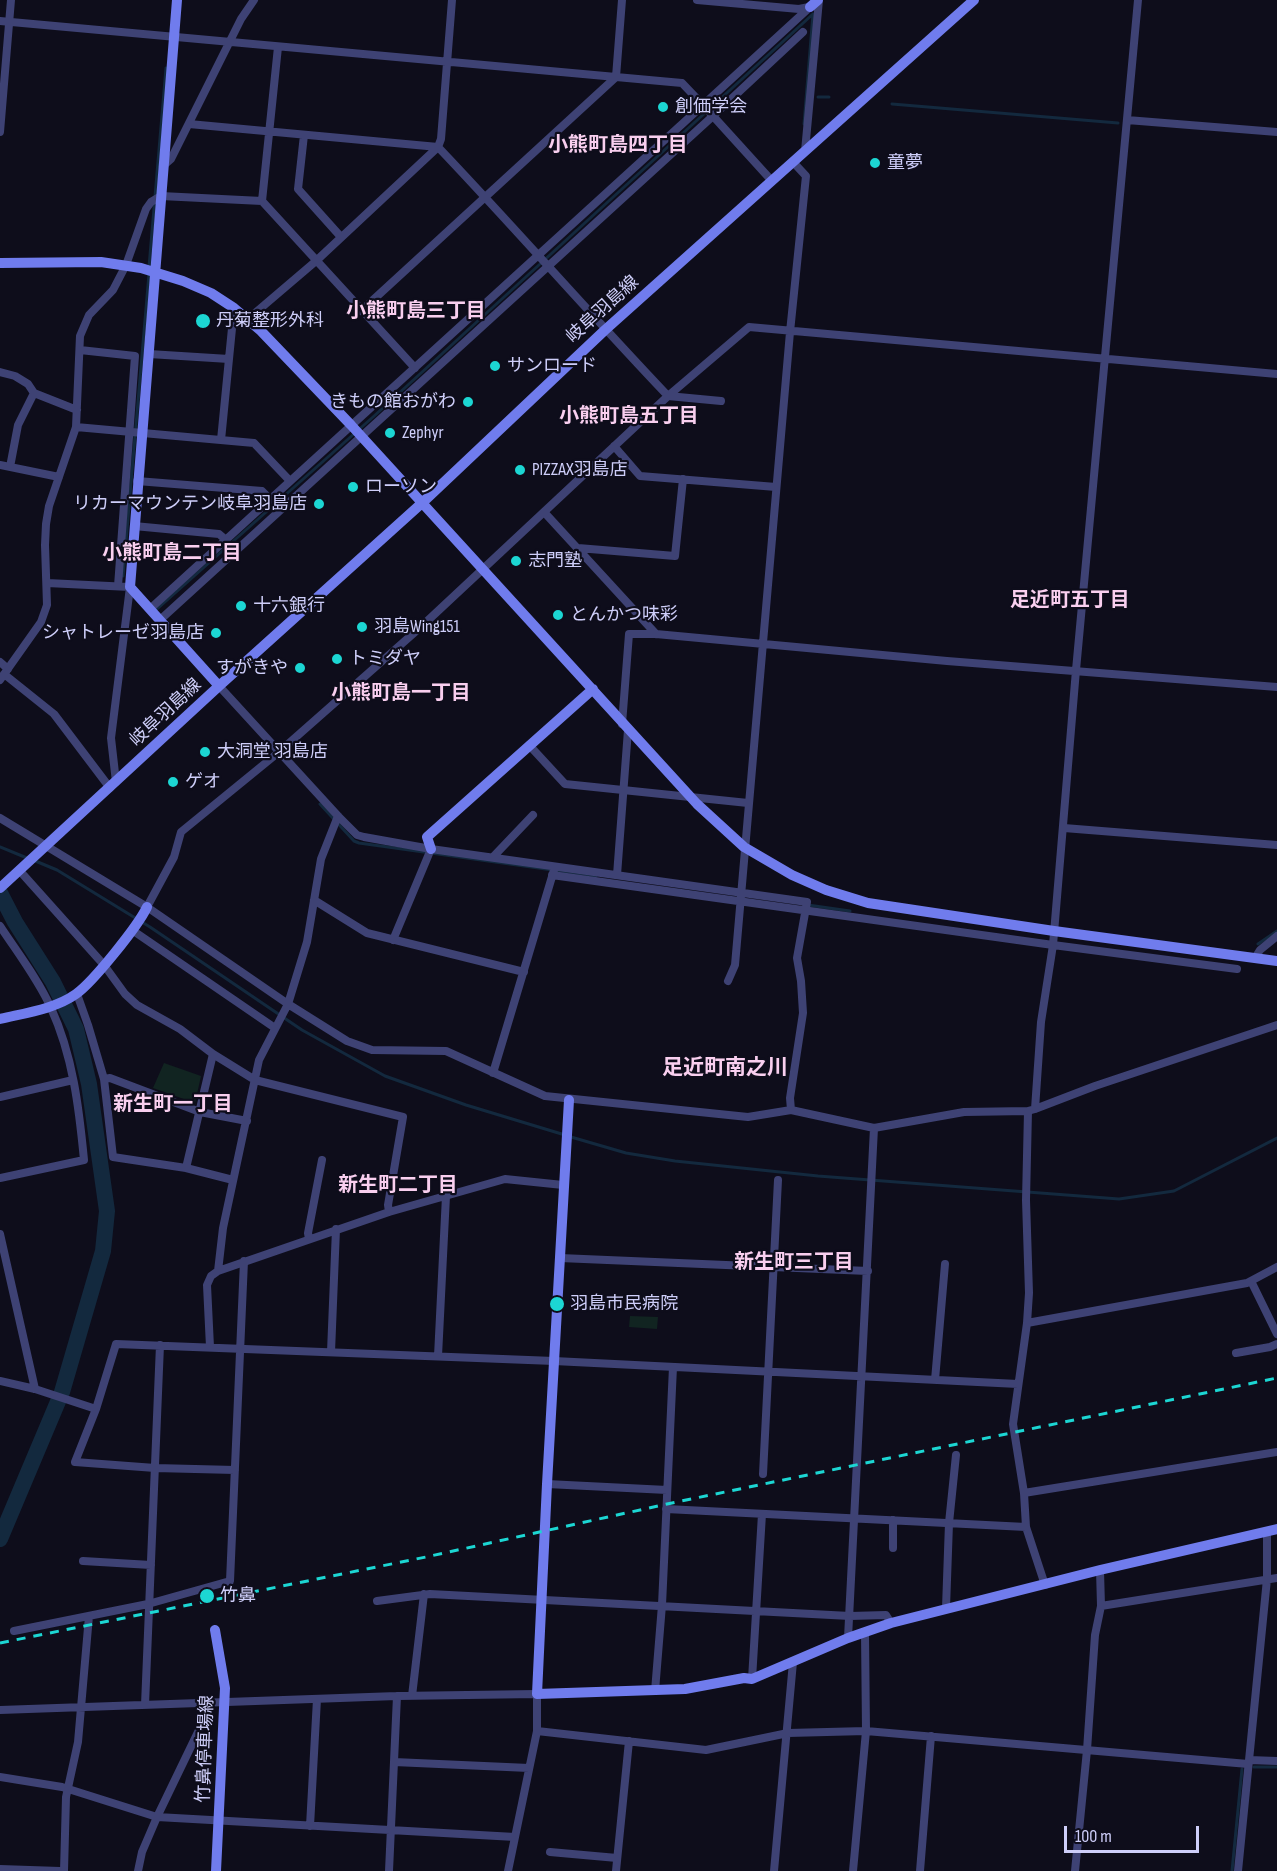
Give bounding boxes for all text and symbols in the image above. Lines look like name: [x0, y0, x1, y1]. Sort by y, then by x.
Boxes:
place label: 創価学会: [675, 96, 747, 118]
marker: 創価学会: [656, 100, 670, 114]
district label: 小熊町島四丁目: [548, 134, 688, 158]
place label: 童夢: [887, 152, 923, 174]
marker: 童夢: [868, 156, 882, 170]
street label: 岐阜羽島線: [562, 272, 644, 348]
district label: 小熊町島三丁目: [346, 300, 486, 324]
place label: 丹菊整形外科: [216, 310, 324, 332]
marker: 丹菊整形外科: [194, 312, 212, 330]
place label: サンロード: [507, 355, 597, 377]
marker: サンロード: [488, 359, 502, 373]
place label: きもの館おがわ: [330, 391, 456, 413]
marker: きもの館おがわ: [461, 395, 475, 409]
district label: 小熊町島五丁目: [559, 405, 699, 429]
place label: Zephyr: [402, 422, 444, 444]
marker: Zephyr: [383, 426, 397, 440]
place label: PIZZAX羽島店: [532, 459, 628, 481]
marker: PIZZAX羽島店: [513, 463, 527, 477]
place label: ローソン: [365, 476, 437, 498]
marker: ローソン: [346, 480, 360, 494]
place label: リカーマウンテン岐阜羽島店: [73, 493, 307, 515]
marker: リカーマウンテン岐阜羽島店: [312, 497, 326, 511]
district label: 小熊町島二丁目: [102, 542, 242, 566]
place label: 志門塾: [528, 550, 582, 572]
marker: 志門塾: [509, 554, 523, 568]
district label: 足近町五丁目: [1010, 589, 1130, 613]
place label: 十六銀行: [253, 595, 325, 617]
marker: 十六銀行: [234, 599, 248, 613]
place label: とんかつ味彩: [570, 604, 678, 626]
marker: とんかつ味彩: [551, 608, 565, 622]
place label: 羽島Wing151: [374, 616, 460, 638]
marker: 羽島Wing151: [355, 620, 369, 634]
place label: シャトレーゼ羽島店: [42, 622, 204, 644]
marker: シャトレーゼ羽島店: [209, 626, 223, 640]
place label: トミダヤ: [349, 648, 421, 670]
marker: トミダヤ: [330, 652, 344, 666]
place label: すがきや: [216, 657, 288, 679]
marker: すがきや: [293, 661, 307, 675]
street label: 岐阜羽島線: [126, 674, 206, 752]
district label: 小熊町島一丁目: [331, 682, 471, 706]
place label: 大洞堂 羽島店: [217, 741, 328, 763]
marker: 大洞堂 羽島店: [198, 745, 212, 759]
place label: ゲオ: [185, 771, 221, 793]
marker: ゲオ: [166, 775, 180, 789]
district label: 足近町南之川: [662, 1056, 788, 1082]
district label: 新生町一丁目: [113, 1093, 233, 1117]
district label: 新生町二丁目: [338, 1174, 458, 1198]
district label: 新生町三丁目: [734, 1251, 854, 1275]
place label: 羽島市民病院: [570, 1293, 678, 1315]
marker: 羽島市民病院: [548, 1295, 566, 1313]
place label: 竹鼻: [220, 1585, 256, 1607]
marker: 竹鼻: [198, 1587, 216, 1605]
street label: 竹鼻停車場線: [193, 1695, 219, 1803]
scale bar: [1067, 1814, 1202, 1852]
text: 100 m: [1075, 1826, 1112, 1847]

